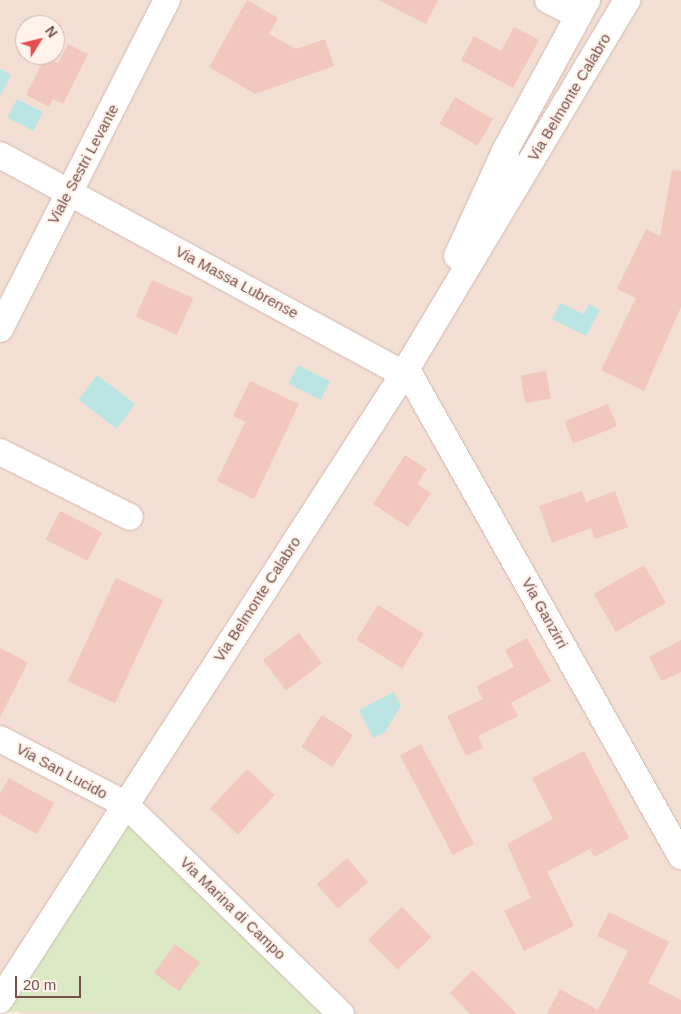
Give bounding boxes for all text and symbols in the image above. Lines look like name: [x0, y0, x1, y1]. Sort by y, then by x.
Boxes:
north arrow: [15, 15, 65, 65]
text: N: [42, 23, 61, 41]
street label: Via Belmonte Calabro: [524, 30, 614, 164]
street label: Viale Sestri Levante: [44, 101, 122, 227]
street label: Via Massa Lubrense: [173, 242, 301, 322]
street label: Via Belmonte Calabro: [210, 533, 304, 665]
street label: Via Ganzirri: [518, 574, 572, 652]
street label: Via San Lucido: [13, 739, 111, 803]
street label: Via Marina di Campo: [176, 853, 290, 963]
scale bar: [18, 966, 84, 998]
text: 20 m: [23, 976, 56, 993]

